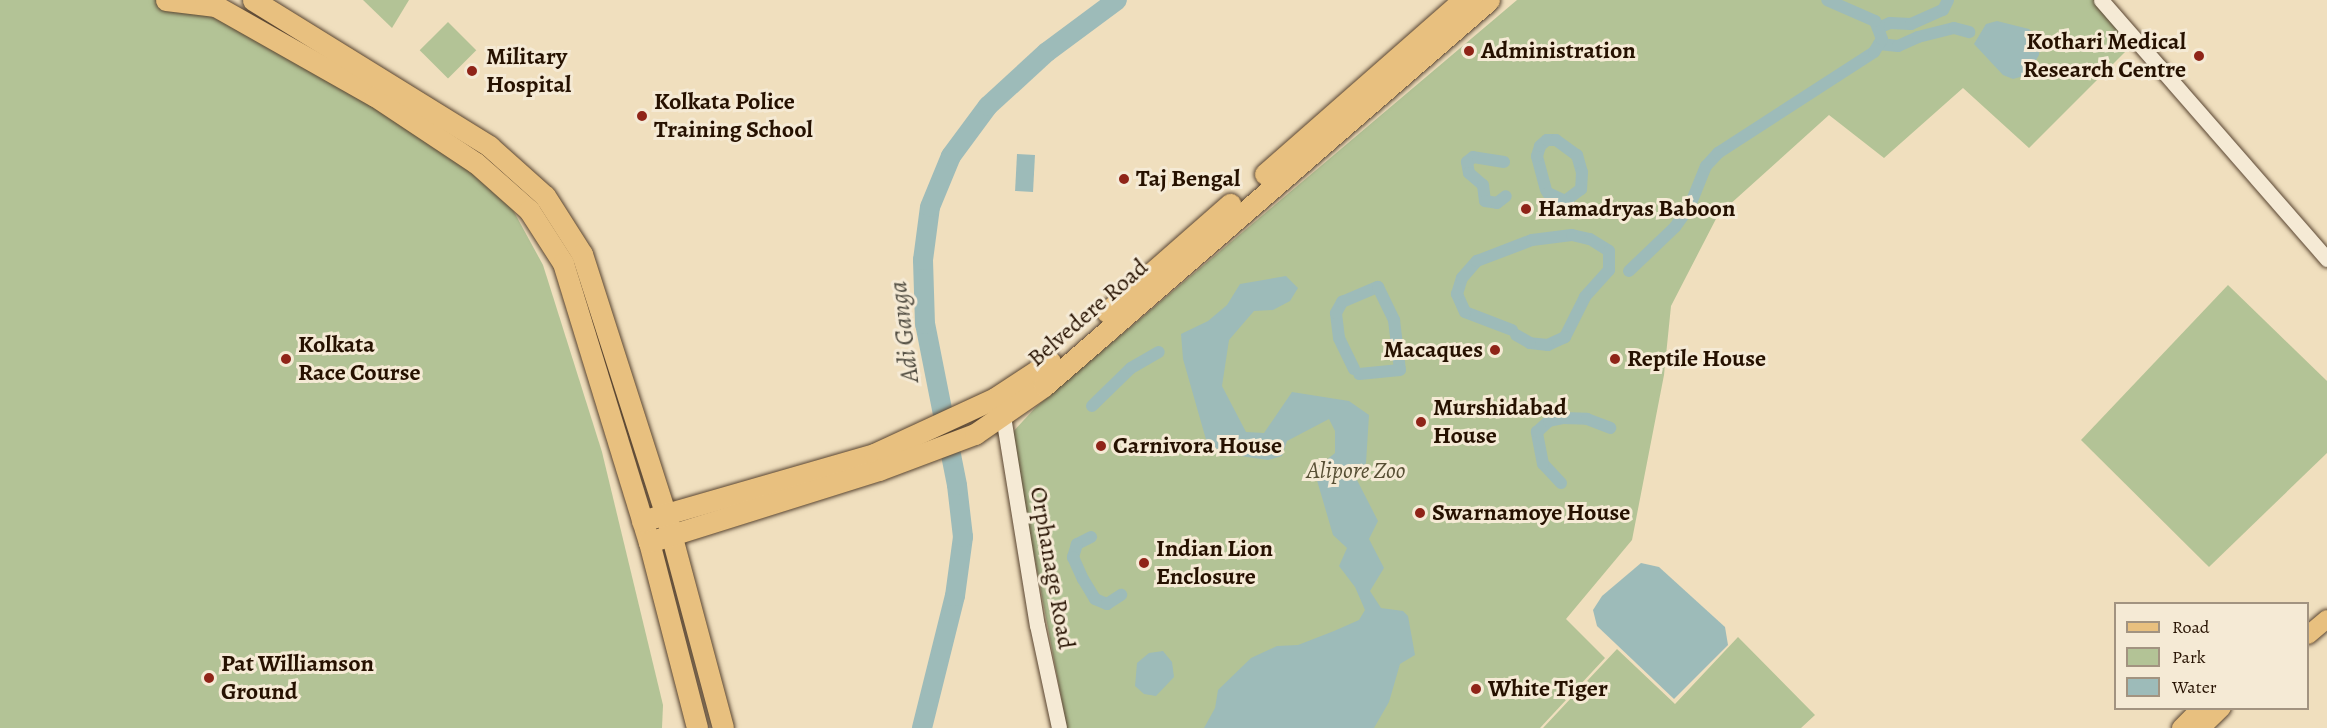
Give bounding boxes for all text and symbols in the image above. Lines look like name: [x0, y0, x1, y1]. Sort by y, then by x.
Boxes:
place label: Kothari Medical Research Centre: [2023, 28, 2186, 84]
place label: Administration: [1481, 37, 1636, 65]
place label: Military Hospital: [486, 43, 571, 99]
marker: Administration: [1462, 44, 1476, 58]
marker: Kothari Medical Research Centre: [2190, 47, 2208, 65]
marker: Military Hospital: [463, 62, 481, 80]
place label: Kolkata Police Training School: [654, 88, 813, 144]
marker: Kolkata Police Training School: [635, 109, 649, 123]
place label: Taj Bengal: [1136, 165, 1240, 193]
marker: Taj Bengal: [1117, 172, 1131, 186]
place label: Hamadryas Baboon: [1538, 195, 1735, 223]
marker: Hamadryas Baboon: [1519, 202, 1533, 216]
street label: Belvedere Road: [1022, 253, 1154, 373]
water label: Adi Ganga: [882, 280, 926, 384]
place label: Kolkata Race Course: [298, 331, 421, 387]
place label: Macaques: [1383, 336, 1483, 364]
marker: Macaques: [1488, 343, 1502, 357]
place label: Reptile House: [1627, 345, 1766, 373]
marker: Kolkata Race Course: [279, 352, 293, 366]
marker: Reptile House: [1608, 352, 1622, 366]
place label: Murshidabad House: [1433, 394, 1567, 450]
marker: Murshidabad House: [1414, 415, 1428, 429]
place label: Carnivora House: [1113, 432, 1282, 460]
marker: Carnivora House: [1094, 439, 1108, 453]
park label: Alipore Zoo: [1307, 457, 1405, 485]
street label: Orphanage Road: [1024, 485, 1080, 651]
place label: Swarnamoye House: [1432, 499, 1630, 527]
marker: Swarnamoye House: [1413, 506, 1427, 520]
place label: Indian Lion Enclosure: [1156, 535, 1273, 591]
marker: Indian Lion Enclosure: [1137, 556, 1151, 570]
legend: [2114, 602, 2309, 710]
text: Road: [2172, 615, 2209, 639]
text: Park: [2172, 645, 2206, 669]
place label: Pat Williamson Ground: [221, 650, 374, 706]
marker: Pat Williamson Ground: [202, 671, 216, 685]
place label: White Tiger: [1488, 675, 1608, 703]
text: Water: [2172, 675, 2217, 699]
marker: White Tiger: [1469, 682, 1483, 696]

